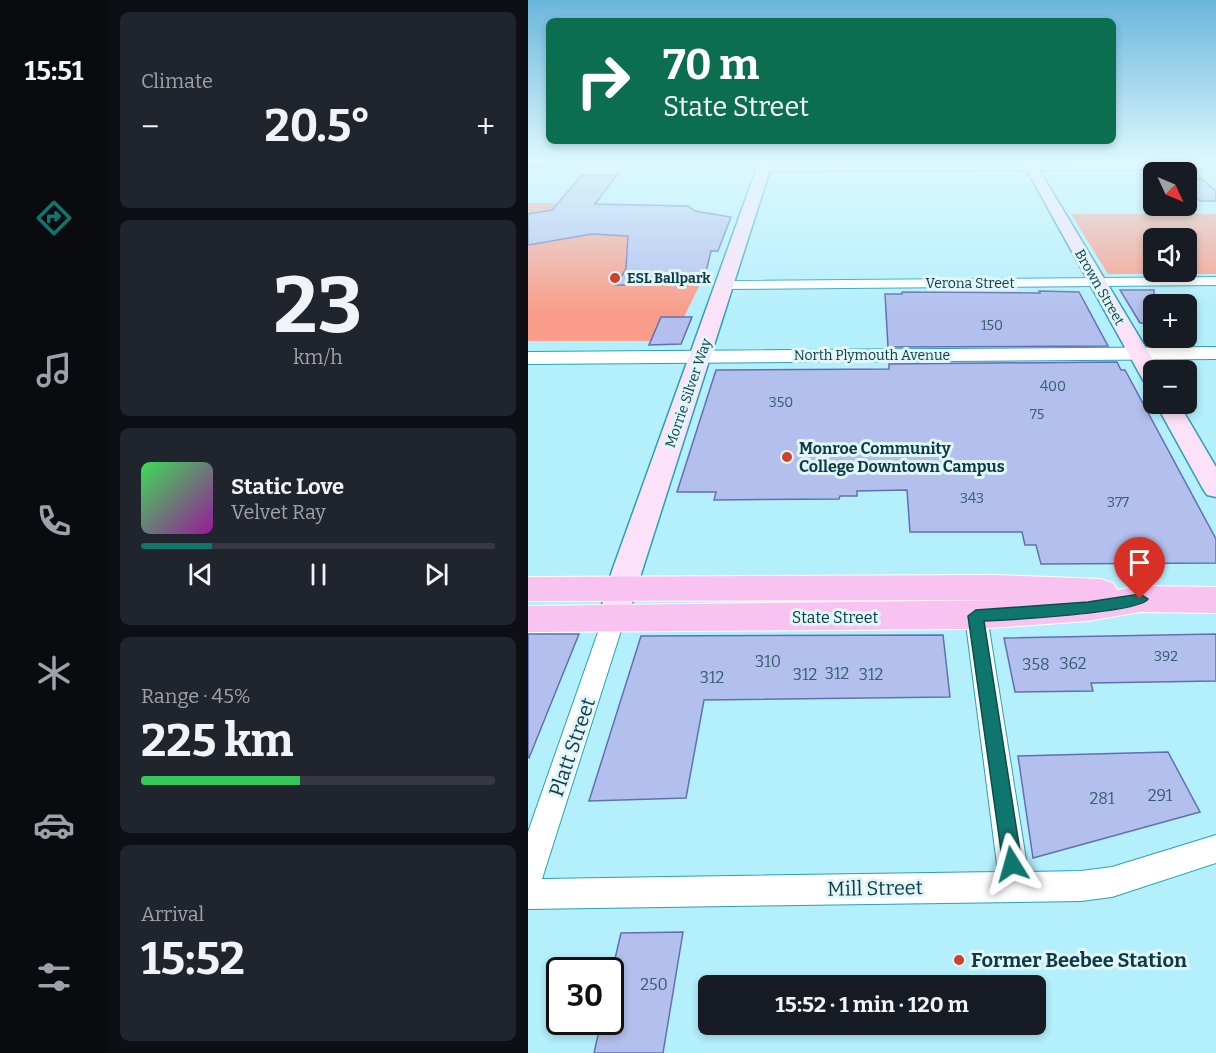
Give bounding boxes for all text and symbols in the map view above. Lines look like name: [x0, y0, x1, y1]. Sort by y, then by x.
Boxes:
text: 70 m: [663, 40, 759, 90]
icon: right: [564, 42, 642, 120]
text: 15:51: [25, 55, 83, 87]
text: Climate: [141, 69, 213, 93]
text: State Street: [663, 91, 809, 123]
text: 20.5°: [265, 99, 371, 153]
text: −: [141, 107, 159, 147]
text: +: [476, 107, 495, 147]
north arrow: [1143, 162, 1197, 216]
map controls: [1143, 162, 1197, 414]
icon: directions: [33, 197, 75, 239]
button: sound: [1143, 228, 1197, 282]
street label: Brown Street: [1071, 246, 1128, 328]
text: 23: [274, 259, 362, 353]
place label: ESL Ballpark: [627, 270, 711, 287]
marker: ESL Ballpark: [608, 271, 622, 285]
street label: Verona Street: [925, 275, 1015, 292]
button: +: [1143, 294, 1197, 348]
house number: 150: [981, 317, 1003, 334]
street label: Morrie Silver Way: [662, 336, 715, 450]
text: km/h: [293, 345, 343, 369]
street label: North Plymouth Avenue: [794, 347, 950, 364]
icon: music: [33, 349, 75, 391]
button: −: [1143, 360, 1197, 414]
house number: 400: [1040, 378, 1066, 395]
house number: 350: [769, 394, 793, 411]
house number: 75: [1030, 406, 1044, 423]
place label: Monroe Community College Downtown Campus: [799, 439, 1005, 476]
marker: Monroe Community College Downtown Campus: [780, 450, 794, 464]
text: Static Love: [231, 473, 344, 500]
house number: 343: [960, 490, 984, 507]
house number: 377: [1107, 494, 1129, 511]
icon: phone: [33, 500, 75, 542]
text: Velvet Ray: [231, 500, 326, 524]
pin: [1114, 537, 1165, 599]
icon: arrive: [1123, 546, 1156, 579]
icon: previous: [184, 558, 217, 591]
icon: pause: [302, 558, 335, 591]
icon: next: [420, 558, 453, 591]
street label: State Street: [792, 608, 878, 627]
house number: 392: [1154, 648, 1178, 665]
icon: climate: [33, 652, 75, 694]
house number: 310: [755, 652, 781, 671]
house number: 362: [1059, 654, 1087, 673]
house number: 358: [1022, 655, 1050, 674]
house number: 312: [825, 664, 849, 683]
house number: 312: [793, 665, 817, 684]
house number: 312: [859, 665, 883, 684]
house number: 312: [700, 668, 724, 687]
text: Range · 45%: [141, 684, 251, 708]
street label: Platt Street: [544, 694, 600, 800]
text: 225 km: [141, 714, 293, 768]
house number: 291: [1148, 786, 1173, 805]
house number: 281: [1090, 789, 1115, 808]
icon: car: [33, 804, 75, 846]
position arrow: [980, 832, 1044, 896]
street label: Mill Street: [827, 875, 923, 901]
text: Arrival: [141, 902, 204, 926]
text: 15:52: [141, 932, 245, 986]
place label: Former Beebee Station: [971, 948, 1187, 972]
marker: Former Beebee Station: [952, 953, 966, 967]
icon: filters: [33, 956, 75, 998]
speed limit sign: 30: [546, 957, 624, 1035]
house number: 250: [640, 975, 668, 994]
text: 15:52 · 1 min · 120 m: [775, 991, 969, 1018]

